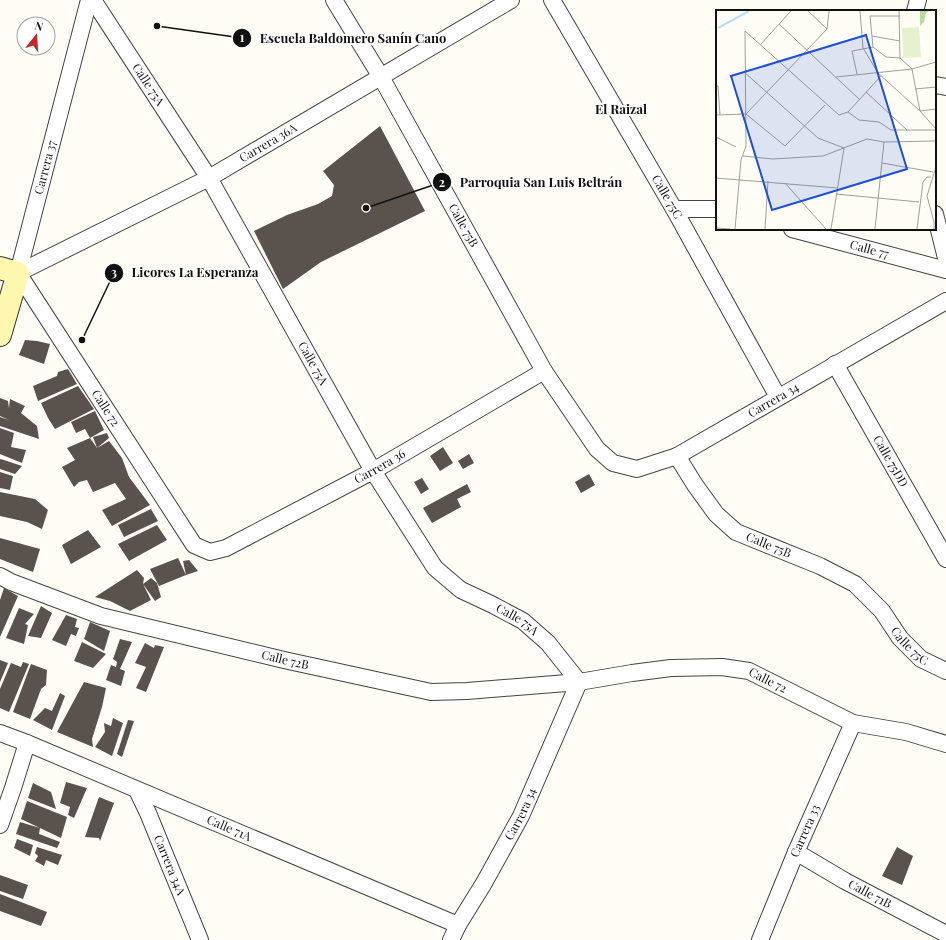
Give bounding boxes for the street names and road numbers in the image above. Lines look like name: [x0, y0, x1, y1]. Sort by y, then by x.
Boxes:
street label: Calle 75A: [129, 60, 169, 109]
street label: Carrera 36A: [236, 119, 300, 165]
street label: Carrera 37: [30, 138, 59, 196]
street label: Calle 75C: [649, 172, 687, 221]
street label: Calle 75B: [446, 200, 483, 250]
street label: Calle 77: [848, 236, 891, 262]
street label: Calle 75A: [295, 338, 332, 388]
street label: Carrera 34: [745, 379, 801, 421]
street label: Calle 72: [89, 386, 124, 429]
street label: Calle 75DD: [870, 432, 913, 490]
street label: Carrera 36: [351, 445, 408, 487]
street label: Calle 75B: [744, 528, 794, 561]
street label: Calle 75A: [494, 599, 543, 638]
street label: Calle 75C: [888, 623, 931, 668]
street label: Calle 72B: [260, 646, 310, 672]
street label: Calle 72: [746, 663, 790, 696]
street label: Carrera 34: [500, 785, 539, 843]
street label: Carrera 33: [786, 802, 823, 859]
street label: Calle 71A: [205, 811, 254, 844]
street label: Carrera 34A: [151, 832, 190, 898]
street label: Calle 71B: [846, 875, 895, 911]

